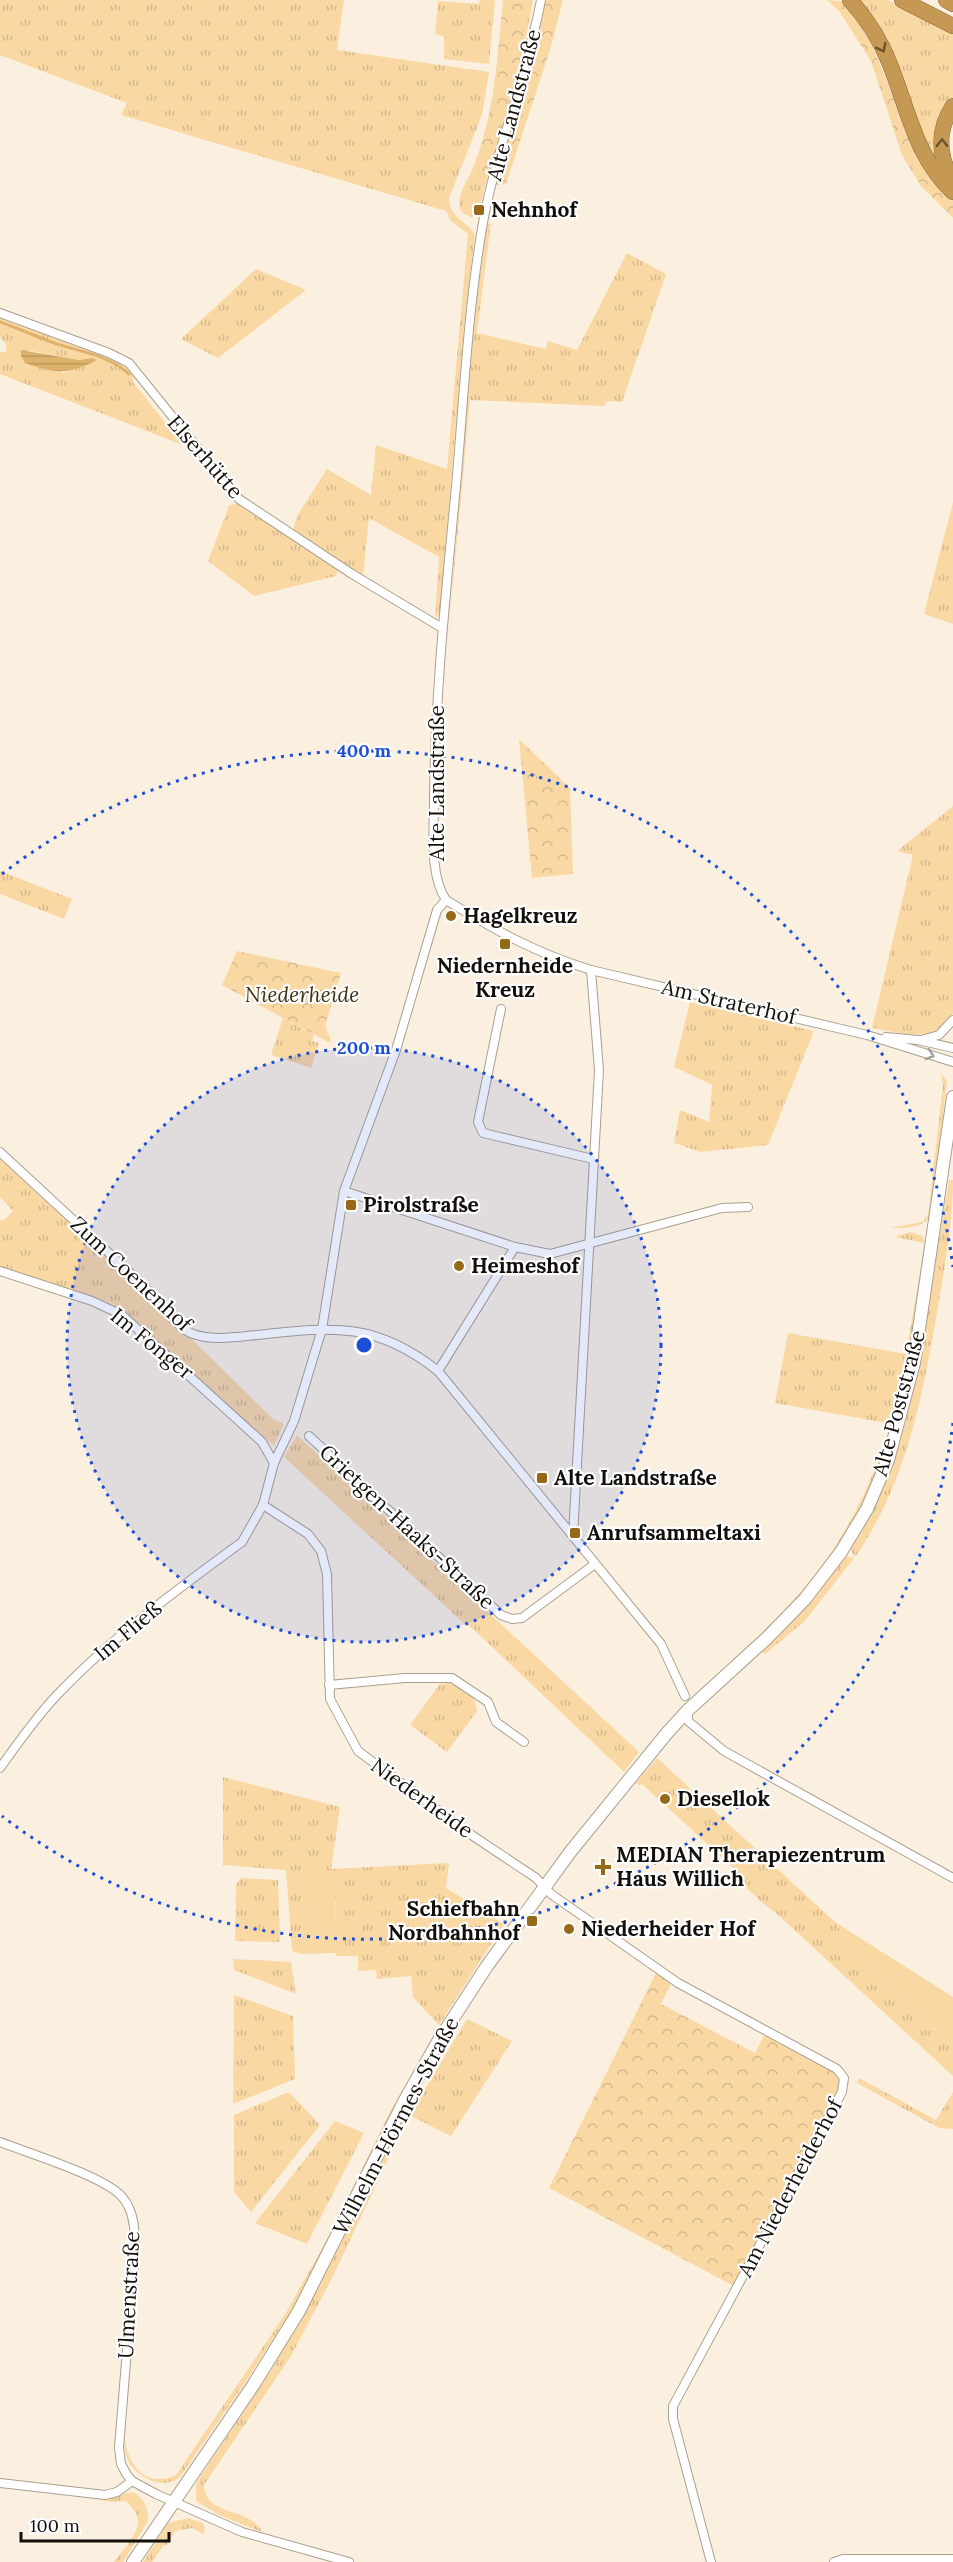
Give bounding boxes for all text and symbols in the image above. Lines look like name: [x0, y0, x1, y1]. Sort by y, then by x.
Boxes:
street label: Alte Landstraße: [480, 26, 547, 185]
one-way arrow: [875, 42, 887, 53]
one-way arrow: [936, 138, 948, 147]
place label: Nehnhof: [491, 196, 578, 223]
marker: Nehnhof: [472, 203, 486, 217]
street label: Elserhütte: [162, 409, 249, 504]
street label: Alte Landstraße: [423, 705, 450, 862]
text: 400 m: [337, 739, 391, 762]
place label: Hagelkreuz: [463, 902, 578, 929]
marker: Hagelkreuz: [444, 909, 458, 923]
marker: Niedernheide Kreuz: [498, 937, 512, 951]
place label: Niedernheide Kreuz: [437, 952, 573, 1003]
street label: Am Straterhof: [658, 973, 801, 1031]
park label: Niederheide: [245, 981, 359, 1008]
text: 200 m: [337, 1036, 391, 1059]
one-way arrow: [924, 1048, 935, 1060]
place label: Pirolstraße: [363, 1191, 479, 1218]
marker: Pirolstraße: [344, 1198, 358, 1212]
street label: Zum Coenenhof: [65, 1210, 199, 1338]
place label: Heimeshof: [471, 1252, 580, 1279]
marker: Heimeshof: [452, 1259, 466, 1273]
street label: Im Fonger: [105, 1302, 199, 1385]
street label: Alte Poststraße: [866, 1327, 931, 1480]
centre of rings: [354, 1335, 374, 1355]
street label: Grietgen-Haaks-Straße: [314, 1438, 501, 1615]
place label: Alte Landstraße: [554, 1464, 717, 1491]
marker: Alte Landstraße: [535, 1471, 549, 1485]
place label: Anrufsammeltaxi: [587, 1519, 761, 1546]
marker: Anrufsammeltaxi: [568, 1526, 582, 1540]
street label: Im Fließ: [88, 1595, 167, 1667]
street label: Niederheide: [366, 1751, 479, 1844]
place label: Diesellok: [677, 1785, 770, 1812]
marker: Diesellok: [658, 1792, 672, 1806]
place label: MEDIAN Therapiezentrum Haus Willich: [616, 1841, 885, 1892]
marker: MEDIAN Therapiezentrum Haus Willich: [594, 1858, 612, 1876]
place label: Schiefbahn Nordbahnhof: [388, 1895, 521, 1946]
marker: Schiefbahn Nordbahnhof: [525, 1914, 539, 1928]
place label: Niederheider Hof: [581, 1915, 756, 1942]
marker: Niederheider Hof: [562, 1922, 576, 1936]
street label: Wilhelm-Hörmes-Straße: [327, 2012, 465, 2239]
street label: Am Niederheiderhof: [731, 2092, 849, 2283]
street label: Ulmenstraße: [112, 2230, 145, 2359]
scale bar: [21, 2505, 170, 2543]
text: 100 m: [30, 2514, 80, 2537]

